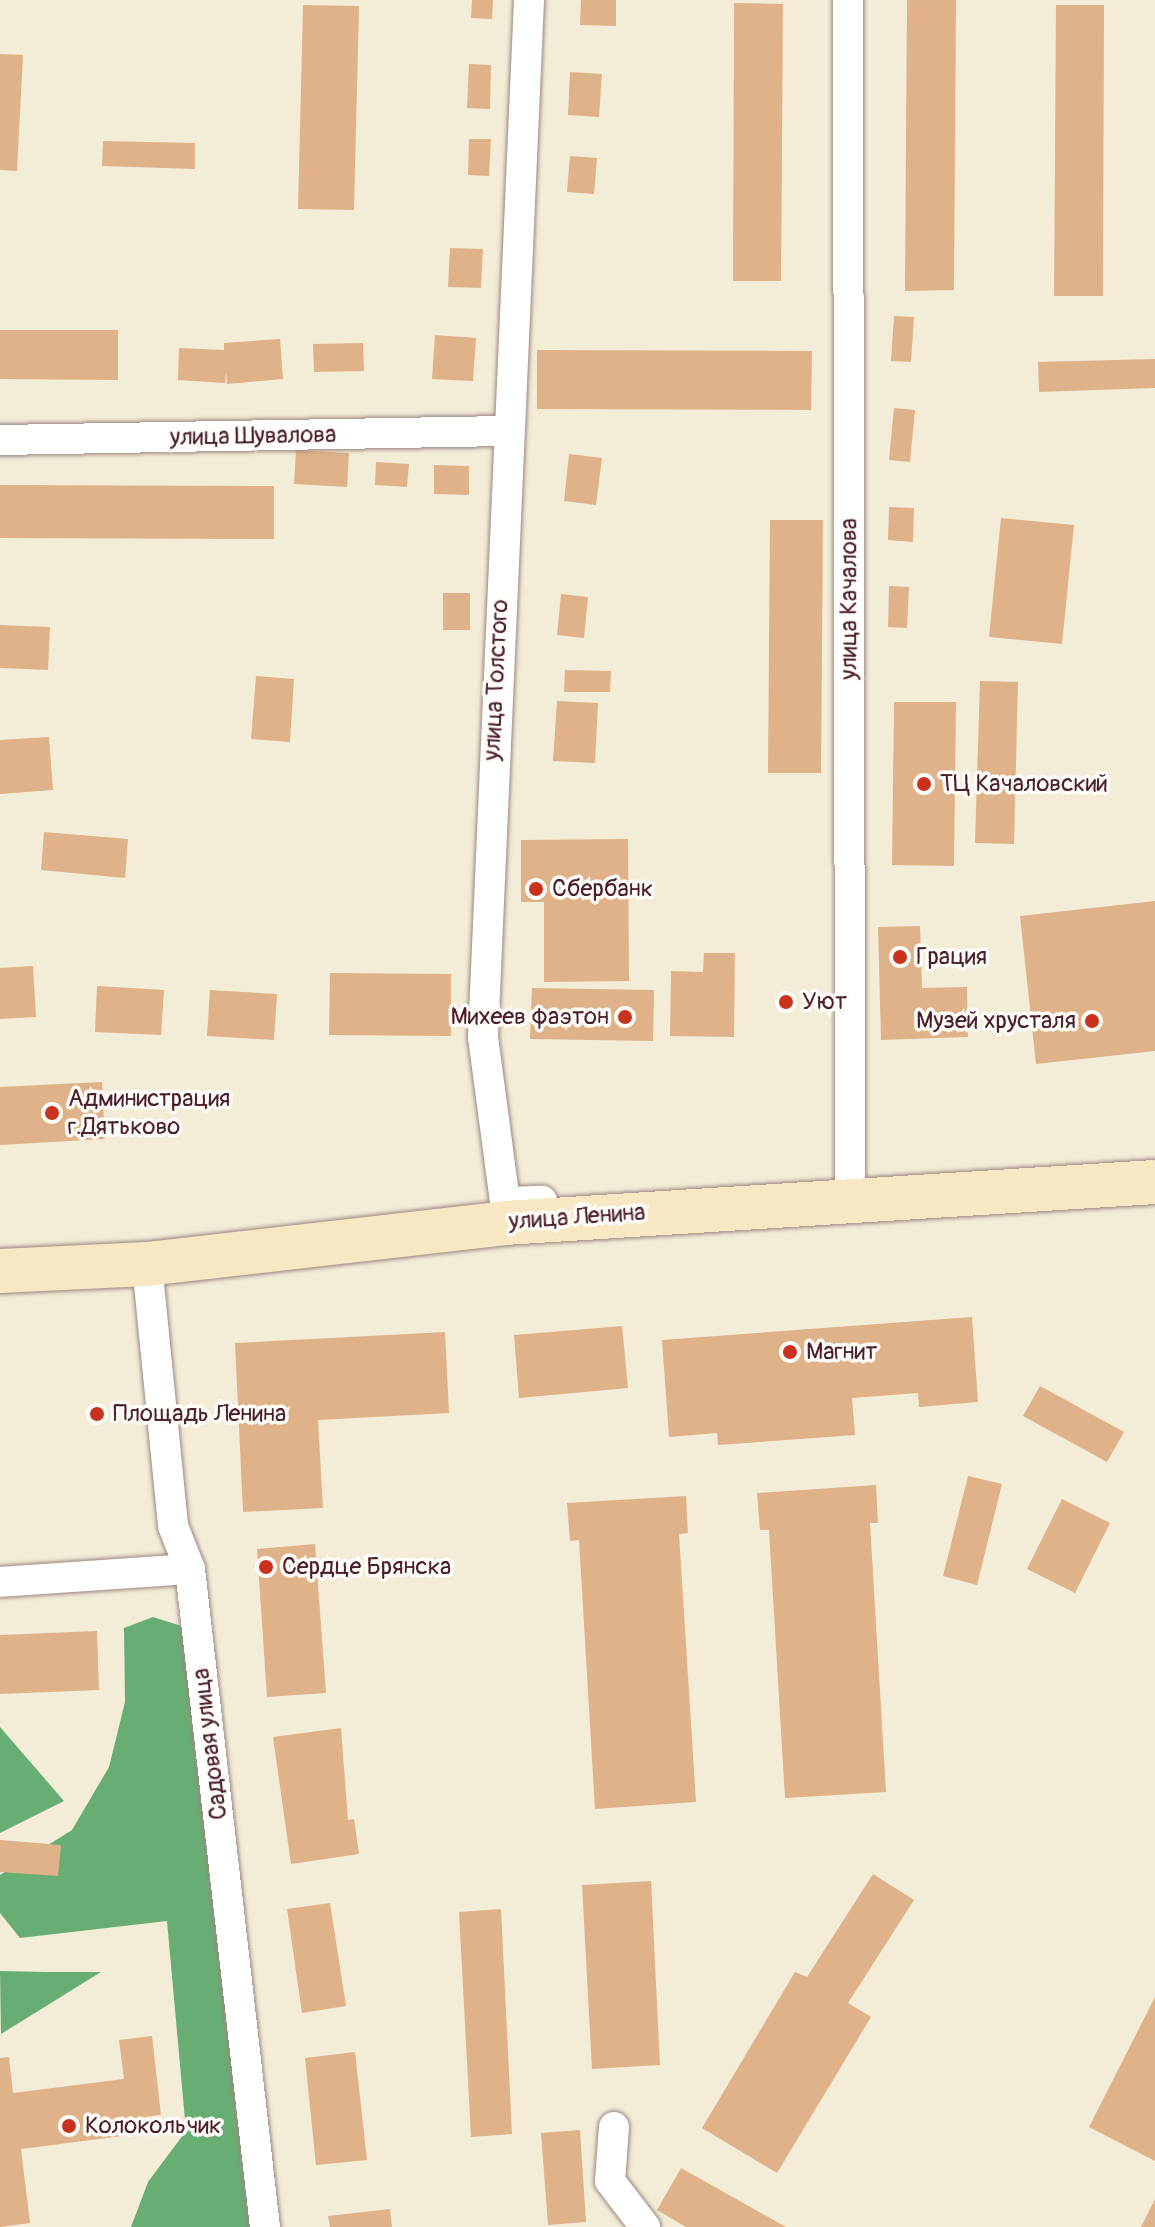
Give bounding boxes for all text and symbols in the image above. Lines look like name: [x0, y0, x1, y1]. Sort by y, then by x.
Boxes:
street label: улица Шувалова: [170, 420, 336, 452]
street label: улица Качалова: [835, 518, 863, 680]
street label: улица Толстого: [477, 599, 515, 761]
place label: ТЦ Качаловский: [940, 770, 1108, 798]
marker: ТЦ Качаловский: [915, 775, 933, 793]
place label: Сбербанк: [552, 875, 653, 903]
marker: Сбербанк: [527, 880, 545, 898]
place label: Грация: [916, 943, 987, 971]
marker: Грация: [891, 948, 909, 966]
place label: Уют: [802, 988, 847, 1016]
marker: Уют: [777, 993, 795, 1011]
place label: Михеев фаэтон: [450, 1003, 609, 1031]
place label: Музей хрусталя: [916, 1007, 1076, 1035]
marker: Михеев фаэтон: [616, 1008, 634, 1026]
marker: Музей хрусталя: [1083, 1012, 1101, 1030]
place label: Администрация г.Дятьково: [68, 1085, 230, 1141]
marker: Администрация г.Дятьково: [43, 1104, 61, 1122]
street label: улица Ленина: [508, 1198, 646, 1236]
place label: Магнит: [806, 1338, 877, 1366]
marker: Магнит: [781, 1343, 799, 1361]
place label: Площадь Ленина: [113, 1400, 286, 1428]
marker: Площадь Ленина: [88, 1405, 106, 1423]
place label: Сердце Брянска: [282, 1553, 451, 1581]
marker: Сердце Брянска: [257, 1558, 275, 1576]
street label: Садовая улица: [186, 1667, 234, 1821]
place label: Колокольчик: [85, 2112, 221, 2140]
marker: Колокольчик: [60, 2117, 78, 2135]

